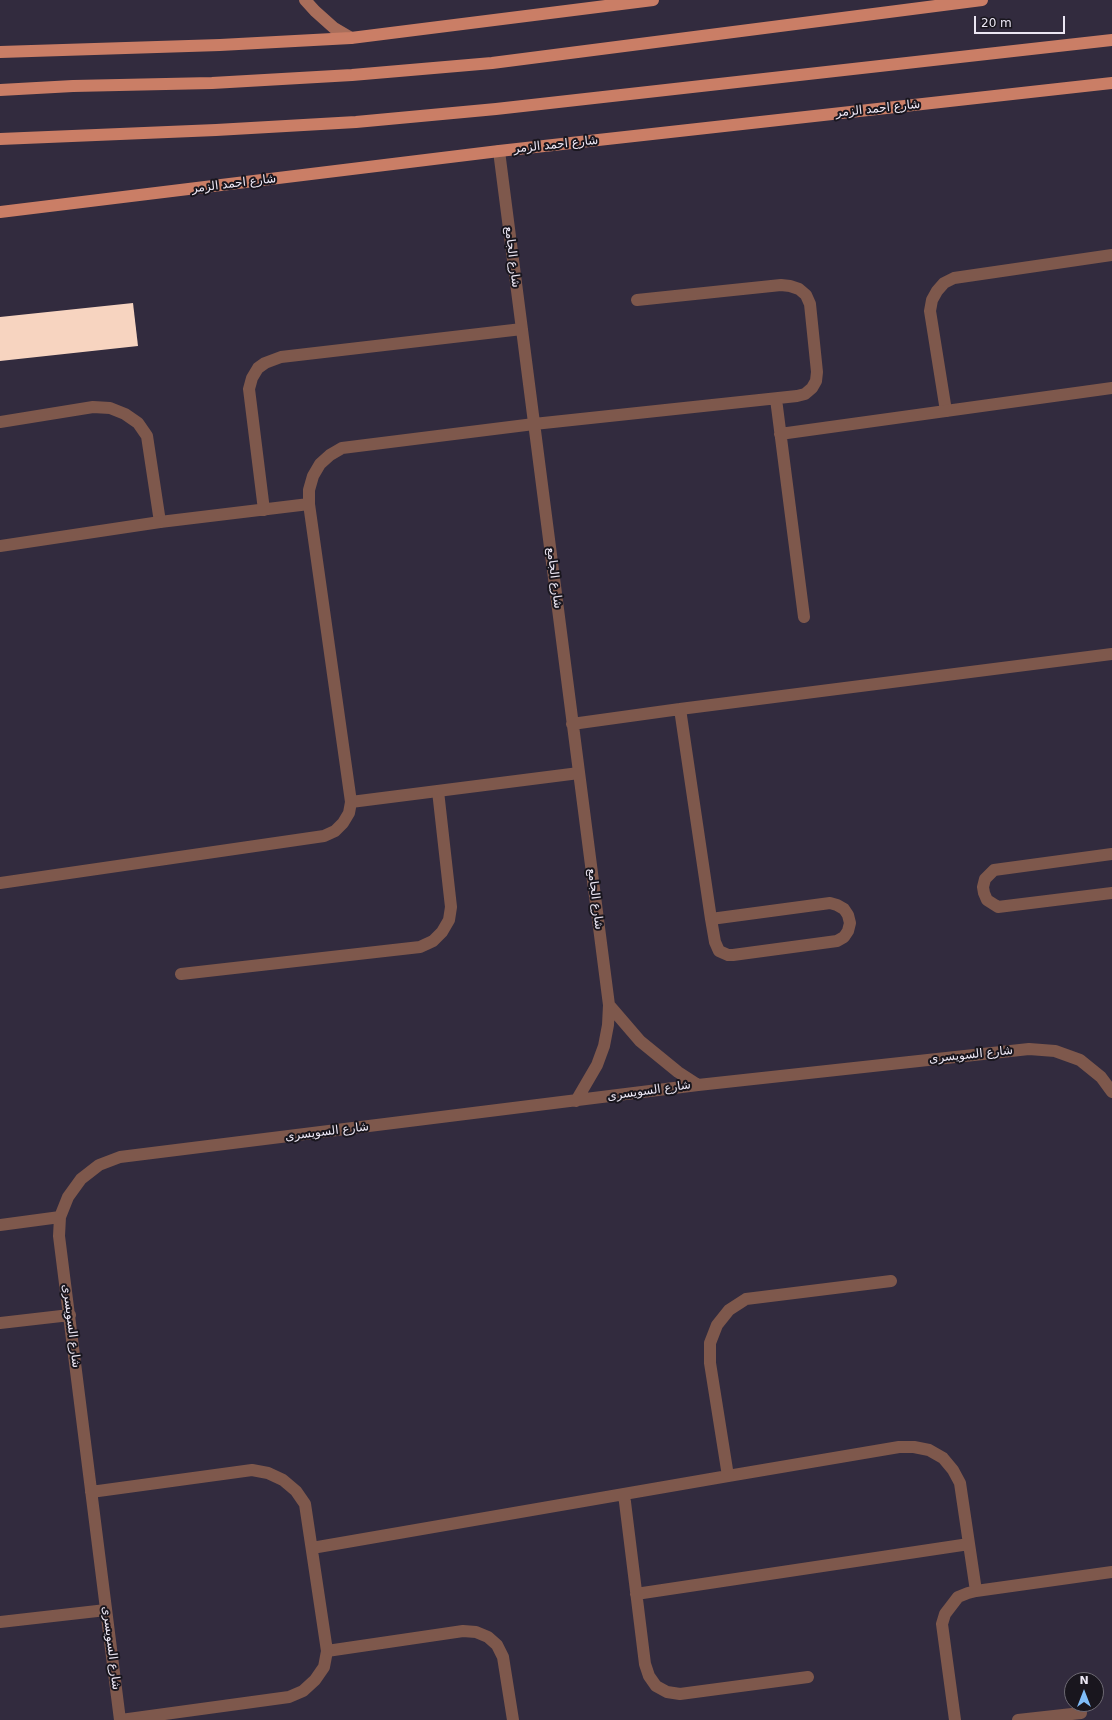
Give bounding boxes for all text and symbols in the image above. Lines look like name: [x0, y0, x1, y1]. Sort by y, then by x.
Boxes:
scale bar: [976, 8, 1067, 34]
text: 20 m: [981, 16, 1012, 30]
street label: شارع احمد الزمر: [835, 97, 921, 121]
street label: شارع احمد الزمر: [513, 133, 599, 157]
street label: شارع احمد الزمر: [191, 172, 277, 196]
street label: شارع الجامع: [501, 226, 523, 288]
street label: شارع الجامع: [543, 547, 565, 609]
street label: شارع الجامع: [584, 868, 606, 930]
street label: شارع السويسرى: [928, 1043, 1014, 1067]
street label: شارع السويسرى: [606, 1078, 692, 1104]
street label: شارع السويسرى: [284, 1120, 370, 1144]
street label: شارع السويسرى: [59, 1283, 83, 1369]
street label: شارع السويسرى: [99, 1605, 123, 1691]
north arrow: [1064, 1672, 1104, 1712]
text: N: [1079, 1674, 1089, 1687]

